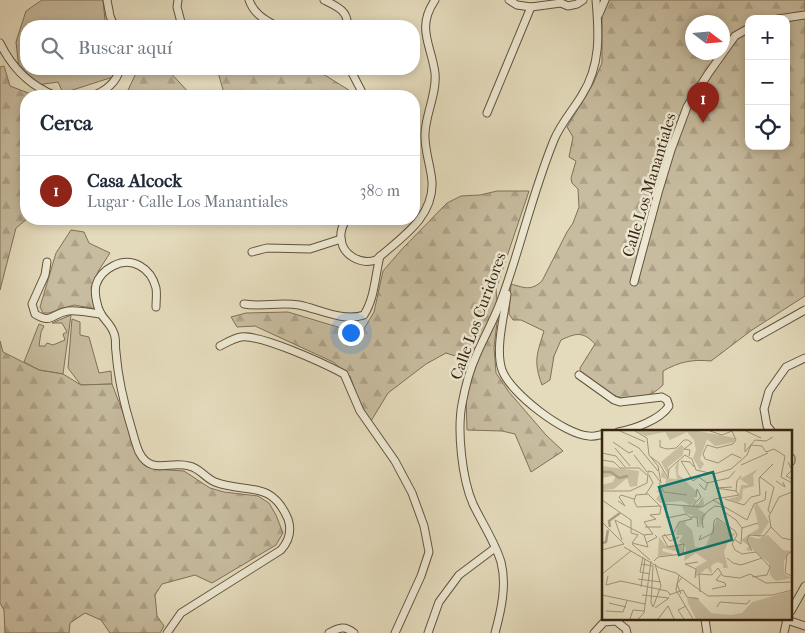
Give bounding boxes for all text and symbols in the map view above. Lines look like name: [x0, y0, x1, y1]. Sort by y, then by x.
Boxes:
north arrow: [685, 15, 730, 60]
map controls: [745, 15, 790, 150]
button: +: [745, 15, 790, 60]
search box: [20, 20, 420, 75]
icon: search: [38, 34, 66, 62]
text: Buscar aquí: [78, 37, 172, 59]
button: −: [745, 60, 790, 105]
pin: 1: [687, 82, 719, 123]
button: locate: [745, 105, 790, 150]
text: Cerca: [40, 111, 92, 135]
street label: Calle Los Manantiales: [618, 111, 680, 259]
text: Casa Alcock: [87, 170, 182, 192]
text: 1: [53, 181, 59, 200]
text: 380 m: [360, 181, 400, 200]
text: Lugar · Calle Los Manantiales: [87, 192, 288, 211]
street label: Calle Los Curidores: [446, 250, 510, 382]
your location: [338, 320, 364, 346]
inset map: [602, 430, 792, 620]

